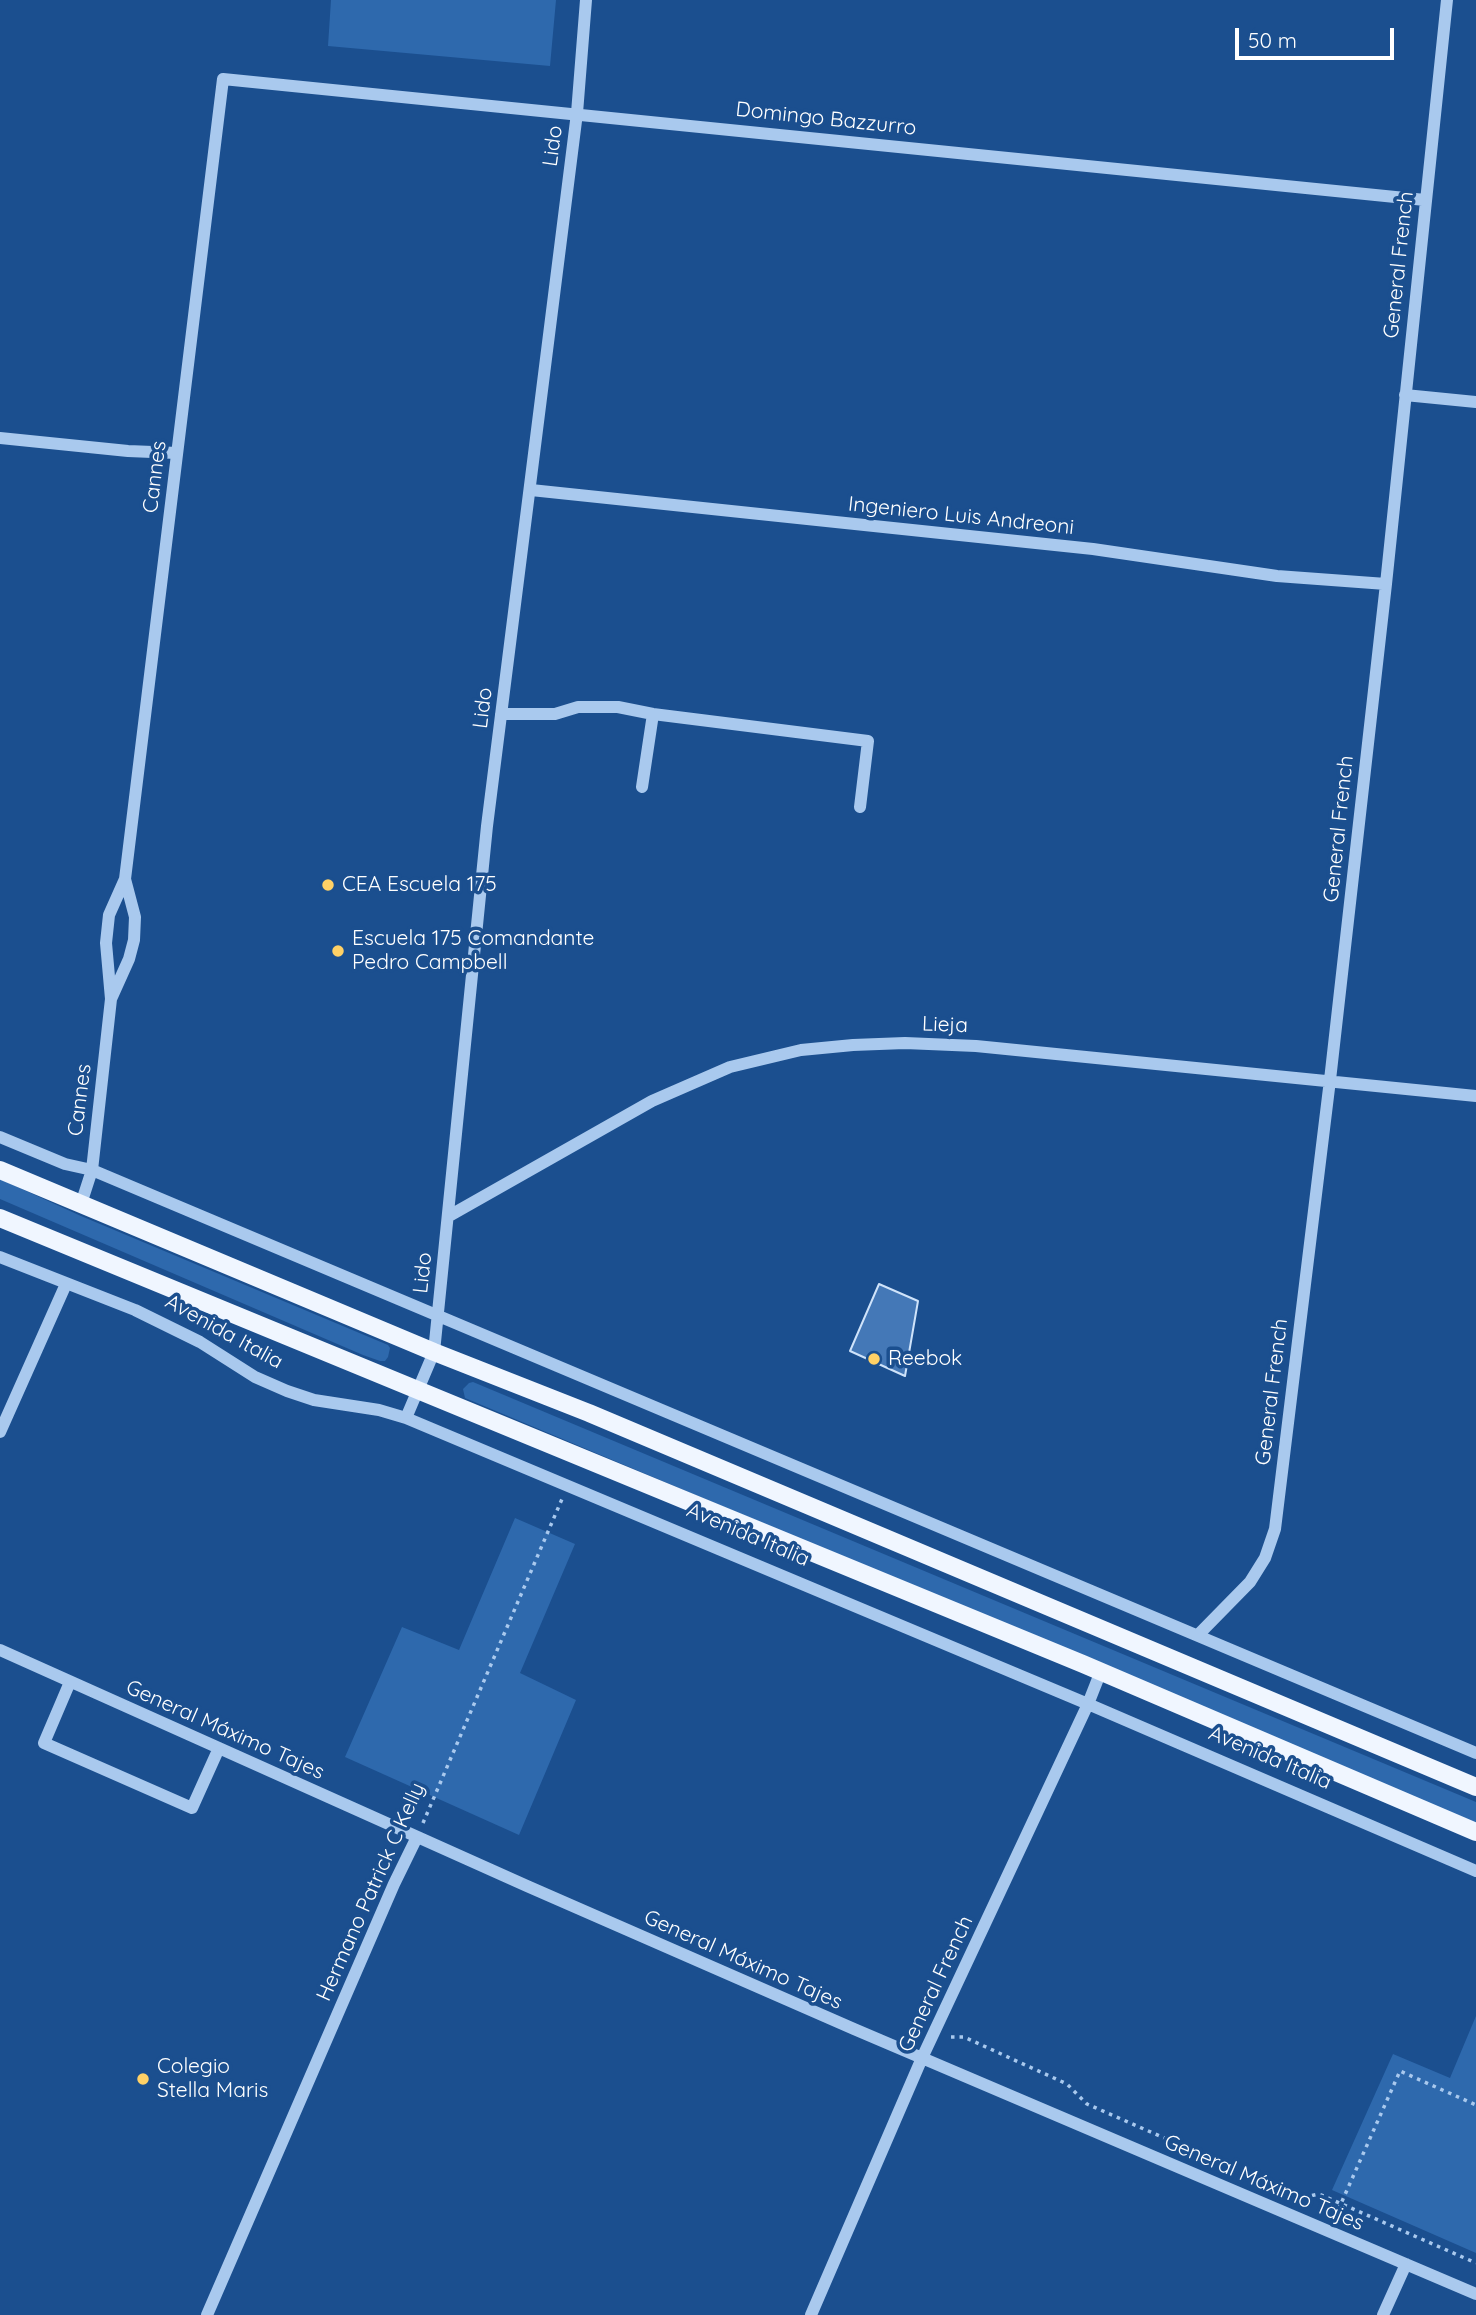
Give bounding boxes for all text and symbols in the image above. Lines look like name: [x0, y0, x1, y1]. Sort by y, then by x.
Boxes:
scale bar: [1238, 14, 1397, 58]
text: 50 m: [1248, 27, 1297, 53]
street label: Domingo Bazzurro: [734, 97, 918, 141]
street label: Lido: [538, 124, 568, 168]
street label: General French: [1379, 190, 1419, 340]
street label: Cannes: [138, 440, 172, 514]
street label: Ingeniero Luis Andreoni: [847, 492, 1075, 540]
street label: Lido: [468, 686, 498, 730]
street label: General French: [1319, 754, 1359, 904]
place label: CEA Escuela 175: [342, 872, 497, 898]
marker: CEA Escuela 175: [320, 877, 336, 893]
place label: Escuela 175 Comandante Pedro Campbell: [352, 926, 594, 976]
marker: Escuela 175 Comandante Pedro Campbell: [330, 943, 346, 959]
street label: Lieja: [922, 1012, 968, 1038]
street label: Cannes: [63, 1063, 97, 1137]
street label: Lido: [408, 1251, 438, 1295]
street label: Avenida Italia: [161, 1289, 287, 1375]
street label: General French: [1250, 1317, 1294, 1467]
place label: Reebok: [888, 1346, 962, 1372]
marker: Reebok: [866, 1351, 882, 1367]
street label: Avenida Italia: [683, 1498, 813, 1572]
street label: General Máximo Tajes: [122, 1675, 328, 1785]
street label: Avenida Italia: [1205, 1721, 1335, 1795]
street label: Hermano Patrick C Kelly: [311, 1779, 431, 2005]
street label: General Máximo Tajes: [640, 1905, 846, 2015]
street label: General French: [893, 1912, 979, 2056]
place label: Colegio Stella Maris: [157, 2054, 268, 2104]
marker: Colegio Stella Maris: [135, 2071, 151, 2087]
street label: General Máximo Tajes: [1160, 2129, 1368, 2237]

